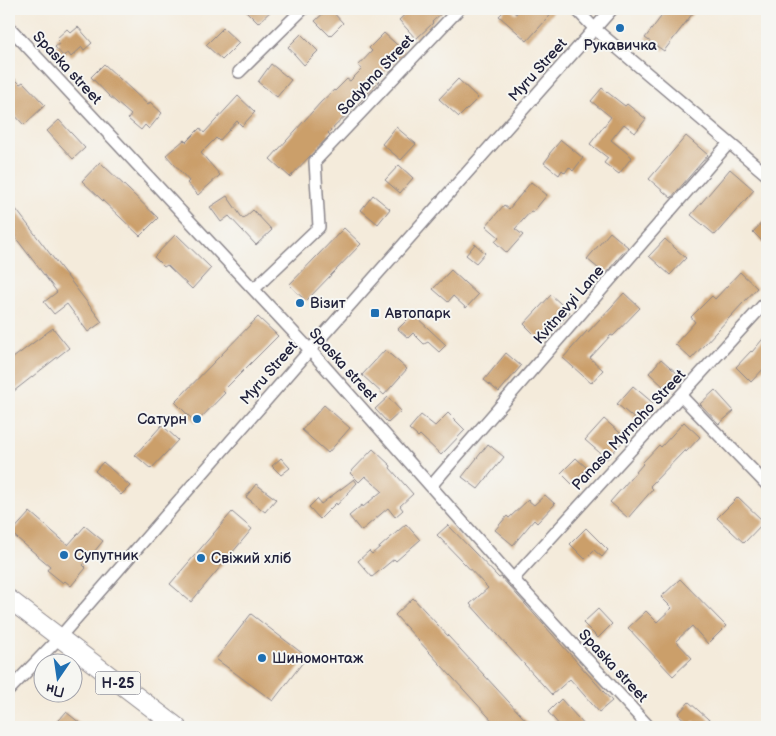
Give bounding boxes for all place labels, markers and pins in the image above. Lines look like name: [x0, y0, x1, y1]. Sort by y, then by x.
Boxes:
marker: Рукавичка: [614, 22, 626, 34]
place label: Рукавичка: [583, 36, 657, 55]
place label: Візит: [310, 294, 346, 313]
marker: Візит: [294, 297, 306, 309]
place label: Автопарк: [384, 304, 450, 323]
marker: Автопарк: [369, 307, 381, 319]
place label: Сатурн: [137, 410, 187, 429]
marker: Сатурн: [191, 413, 203, 425]
place label: Супутник: [74, 546, 139, 565]
marker: Супутник: [58, 549, 70, 561]
place label: Свіжий хліб: [211, 549, 291, 568]
marker: Свіжий хліб: [195, 552, 207, 564]
place label: Шиномонтаж: [272, 649, 364, 668]
marker: Шиномонтаж: [256, 652, 268, 664]

